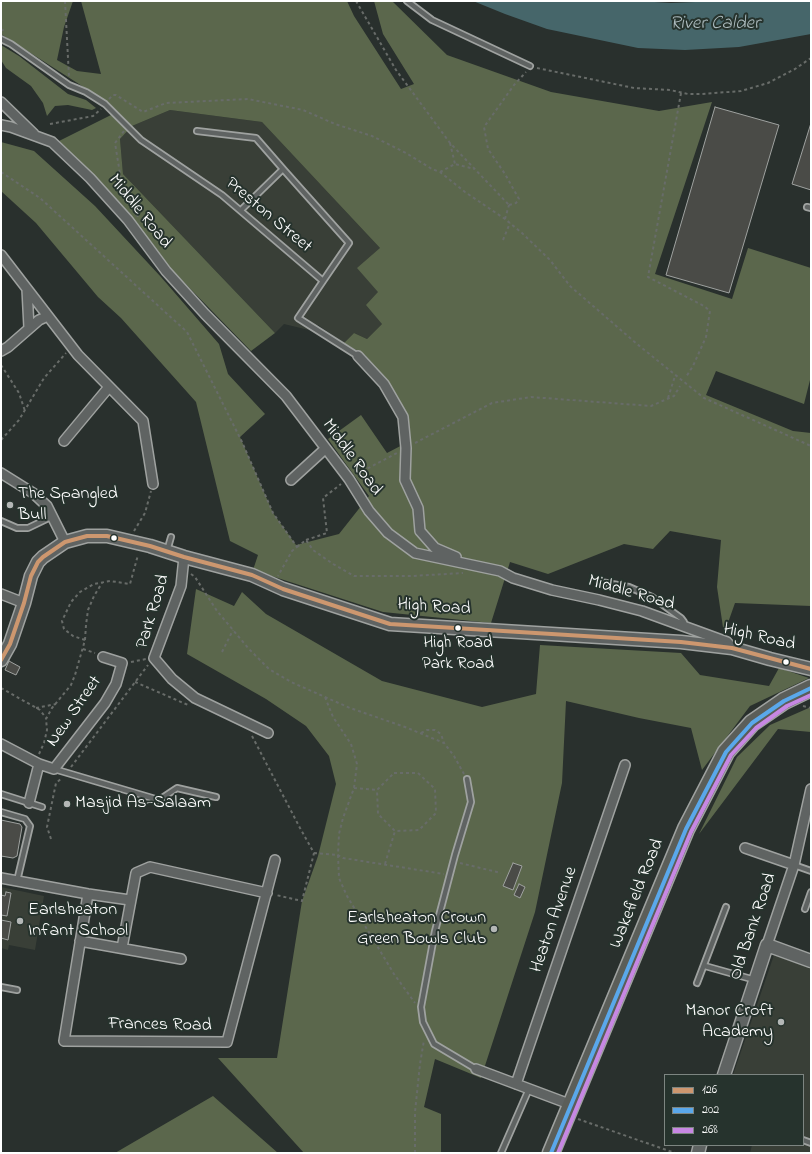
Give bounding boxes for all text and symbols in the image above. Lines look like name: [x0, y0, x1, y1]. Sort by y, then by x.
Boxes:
water label: River Calder: [670, 14, 760, 36]
street label: Middle Road: [103, 171, 175, 253]
street label: Preston Street: [220, 174, 316, 258]
street label: Middle Road: [316, 416, 386, 500]
place label: The Spangled Bull: [18, 484, 118, 526]
marker: The Spangled Bull: [5, 500, 15, 510]
unlabelled marker: [109, 533, 119, 543]
street label: Middle Road: [585, 571, 677, 617]
street label: Park Road: [133, 572, 175, 652]
street label: High Road: [397, 595, 471, 621]
street label: High Road: [721, 619, 797, 657]
marker: High Road Park Road: [453, 623, 463, 633]
place label: High Road Park Road: [422, 634, 494, 674]
unlabelled marker: [781, 657, 791, 667]
street label: New Street: [43, 672, 107, 752]
place label: Masjid As-Salaam: [75, 793, 211, 815]
marker: Masjid As-Salaam: [62, 799, 72, 809]
street label: Wakefield Road: [606, 836, 670, 952]
street label: Heaton Avenue: [527, 864, 583, 976]
street label: Old Bank Road: [726, 871, 782, 983]
place label: Earlsheaton Infant School: [28, 900, 128, 942]
place label: Earlsheaton Crown Green Bowls Club: [347, 908, 486, 950]
marker: Earlsheaton Infant School: [15, 916, 25, 926]
marker: Earlsheaton Crown Green Bowls Club: [489, 924, 499, 934]
place label: Manor Croft Academy: [686, 1001, 773, 1044]
street label: Frances Road: [108, 1014, 212, 1038]
marker: Manor Croft Academy: [776, 1017, 786, 1027]
legend: [664, 1074, 804, 1146]
text: 126: [702, 1081, 717, 1099]
text: 202: [702, 1101, 719, 1119]
text: 268: [702, 1121, 718, 1139]

